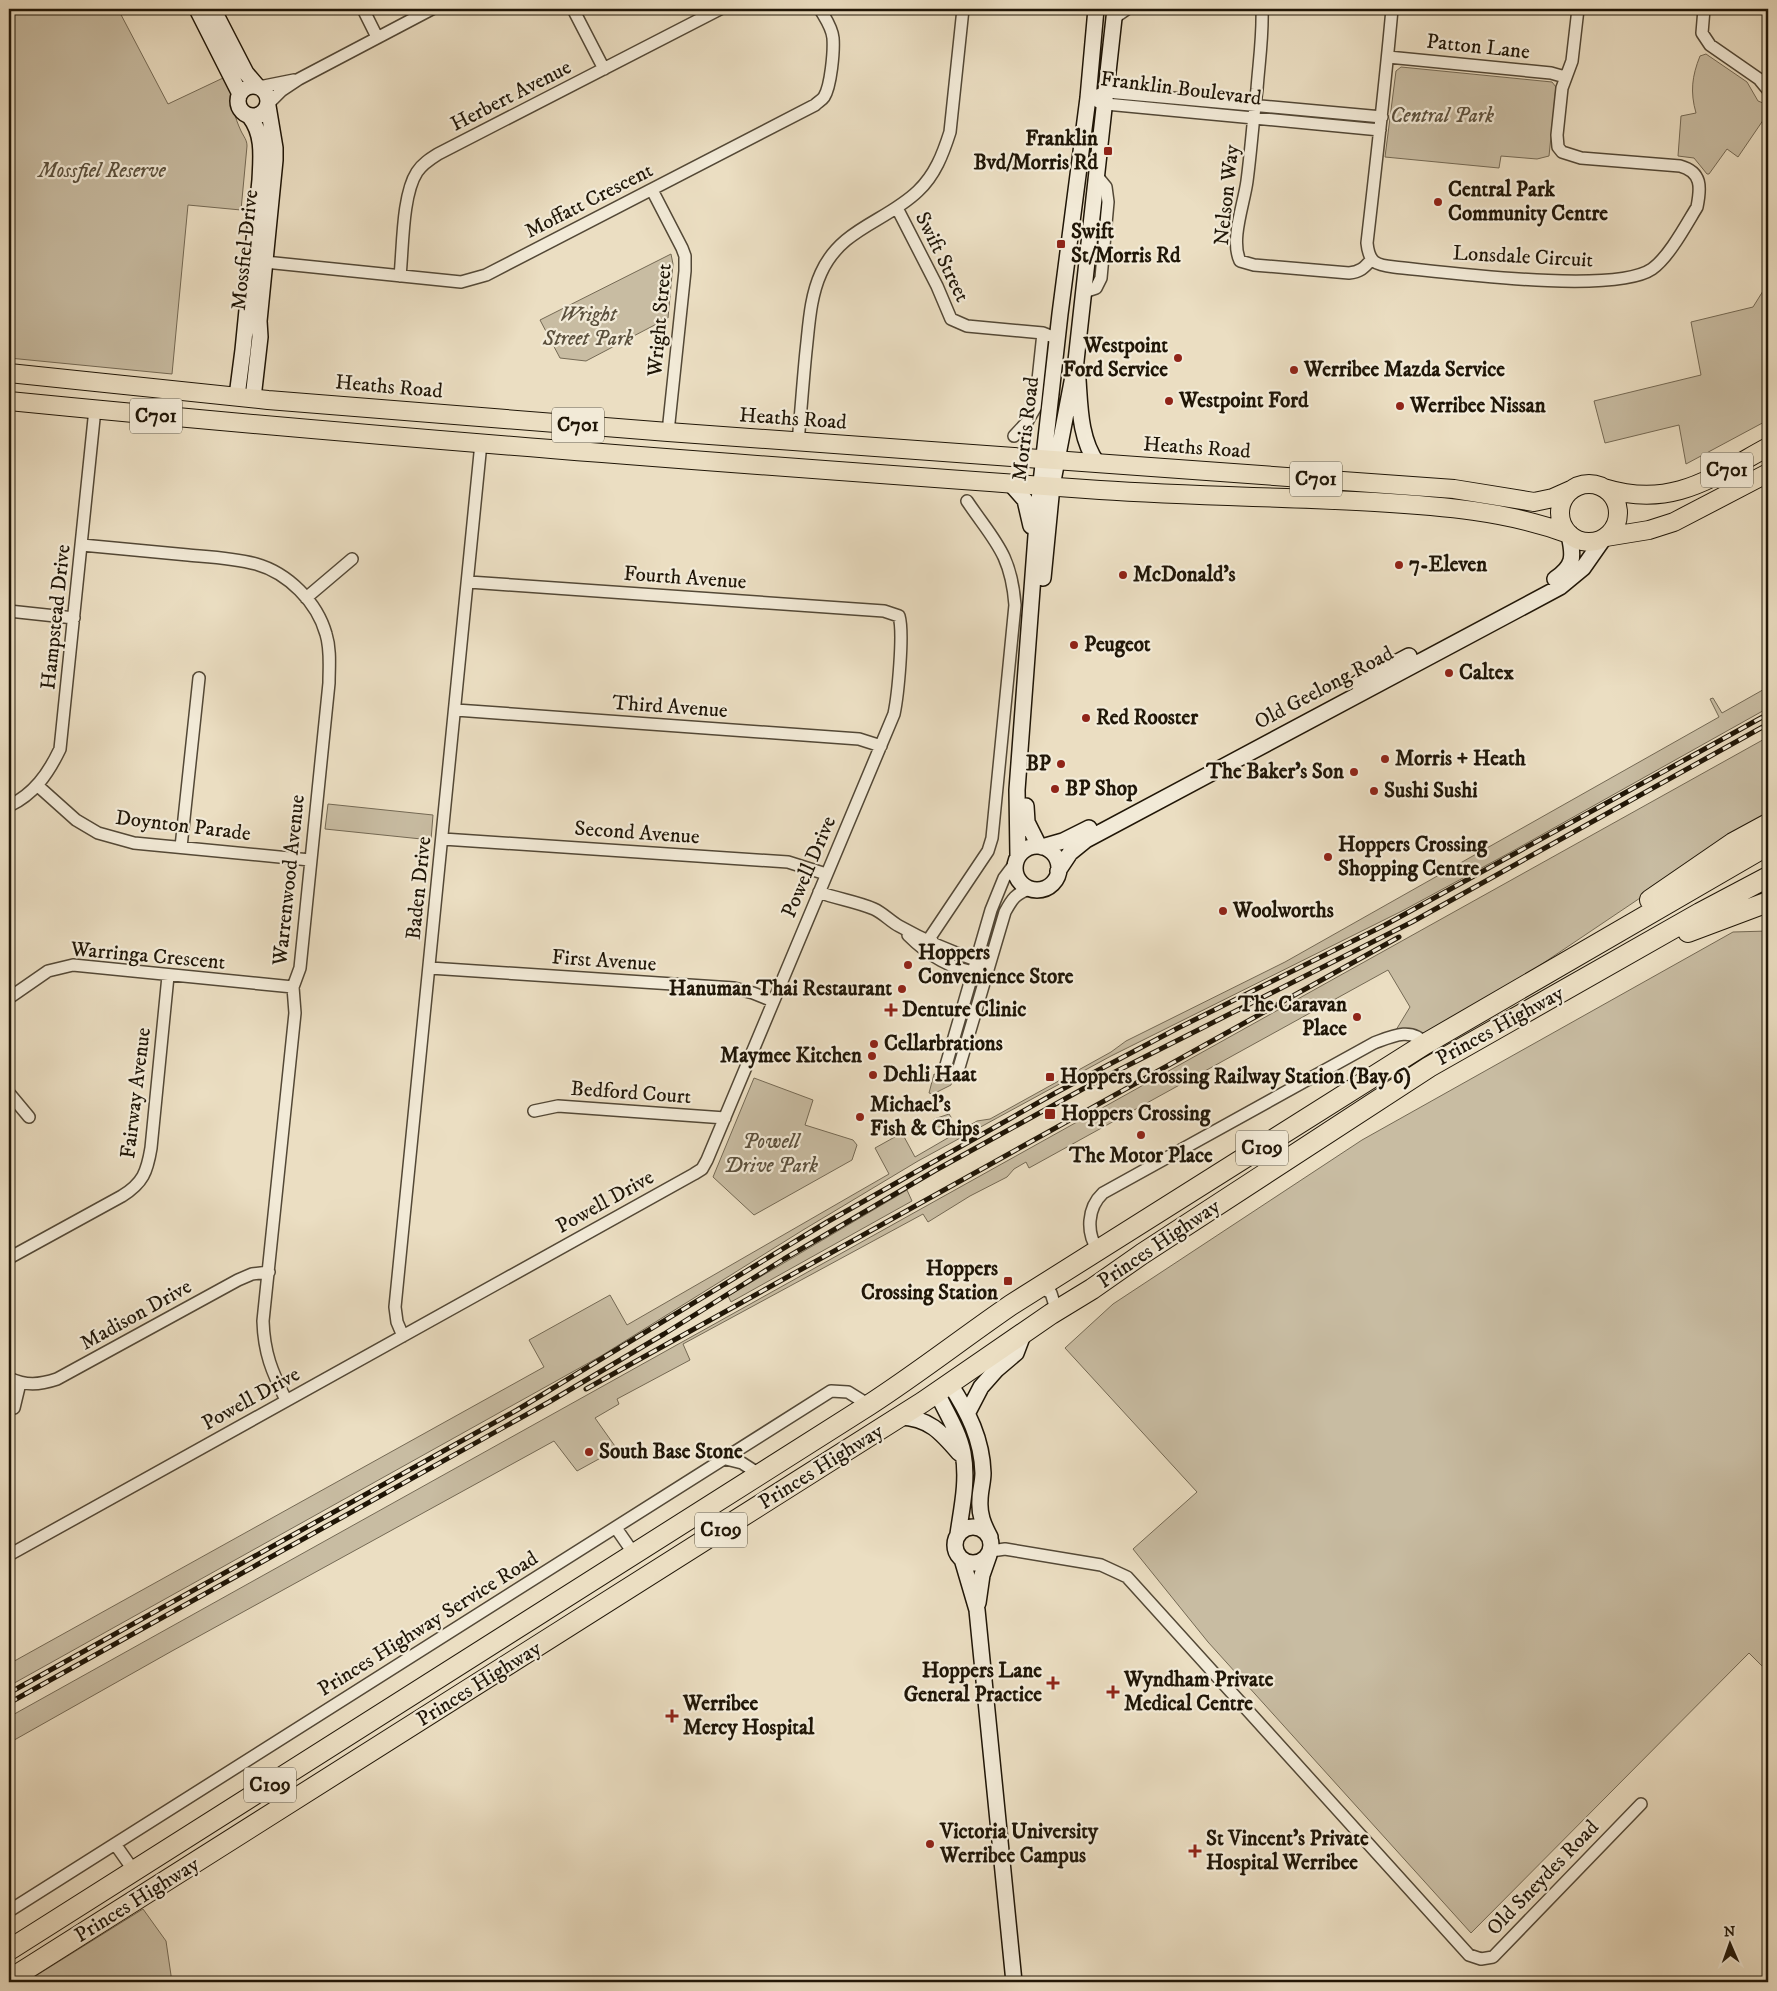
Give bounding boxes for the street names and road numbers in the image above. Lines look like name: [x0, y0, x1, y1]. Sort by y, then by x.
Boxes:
street label: Patton Lane: [1425, 29, 1531, 65]
street label: Herbert Avenue: [446, 54, 576, 138]
street label: Franklin Boulevard: [1099, 66, 1264, 112]
street label: Nelson Way: [1209, 142, 1245, 247]
street label: Moffatt Crescent: [521, 157, 658, 244]
street label: Mossfiel Drive: [226, 188, 264, 312]
street label: Swift Street: [909, 208, 975, 307]
street label: Lonsdale Circuit: [1452, 240, 1594, 274]
street label: Wright Street: [642, 262, 678, 379]
street label: Heaths Road: [334, 369, 444, 405]
street label: Morris Road: [1007, 375, 1045, 483]
road number: C701: [130, 398, 182, 434]
street label: Heaths Road: [738, 402, 848, 436]
road number: C701: [552, 408, 604, 442]
street label: Heaths Road: [1142, 431, 1252, 465]
road number: C701: [1701, 452, 1753, 488]
road number: C701: [1290, 462, 1342, 496]
street label: Hampstead Drive: [35, 543, 77, 691]
street label: Fourth Avenue: [623, 561, 748, 595]
street label: Old Geelong Road: [1250, 640, 1398, 736]
street label: Third Avenue: [611, 690, 729, 724]
street label: Warrenwood Avenue: [267, 793, 311, 968]
street label: Doynton Parade: [114, 805, 252, 847]
street label: Powell Drive: [776, 812, 842, 922]
street label: Second Avenue: [574, 816, 701, 850]
street label: Baden Drive: [401, 835, 437, 941]
street label: Warringa Crescent: [69, 936, 227, 976]
street label: First Avenue: [551, 944, 658, 978]
street label: Princes Highway: [1432, 980, 1569, 1072]
street label: Fairway Avenue: [115, 1026, 157, 1160]
street label: Bedford Court: [570, 1076, 692, 1110]
road number: C109: [1236, 1130, 1288, 1166]
street label: Powell Drive: [551, 1164, 659, 1240]
street label: Princes Highway: [1093, 1193, 1226, 1294]
street label: Madison Drive: [76, 1274, 197, 1356]
street label: Powell Drive: [197, 1361, 305, 1437]
street label: Princes Highway: [754, 1418, 889, 1516]
road number: C109: [695, 1512, 747, 1548]
street label: Princes Highway Service Road: [313, 1546, 543, 1702]
street label: Princes Highway: [412, 1636, 546, 1732]
road number: C109: [244, 1768, 296, 1802]
street label: Old Sneydes Road: [1481, 1814, 1605, 1941]
street label: Princes Highway: [70, 1851, 205, 1949]

